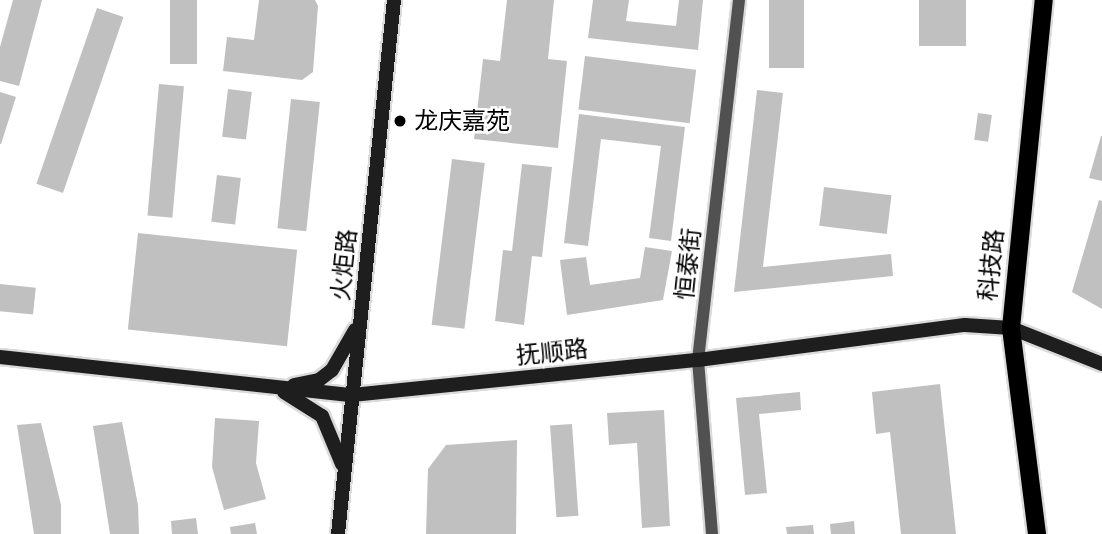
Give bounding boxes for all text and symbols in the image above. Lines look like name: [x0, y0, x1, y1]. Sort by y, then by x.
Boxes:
place label: 龙庆嘉苑: [414, 107, 510, 135]
marker: 龙庆嘉苑: [392, 113, 408, 129]
street label: 恒泰街: [670, 227, 706, 301]
street label: 火炬路: [326, 228, 362, 302]
street label: 科技路: [973, 228, 1009, 302]
street label: 抚顺路: [515, 334, 589, 370]

